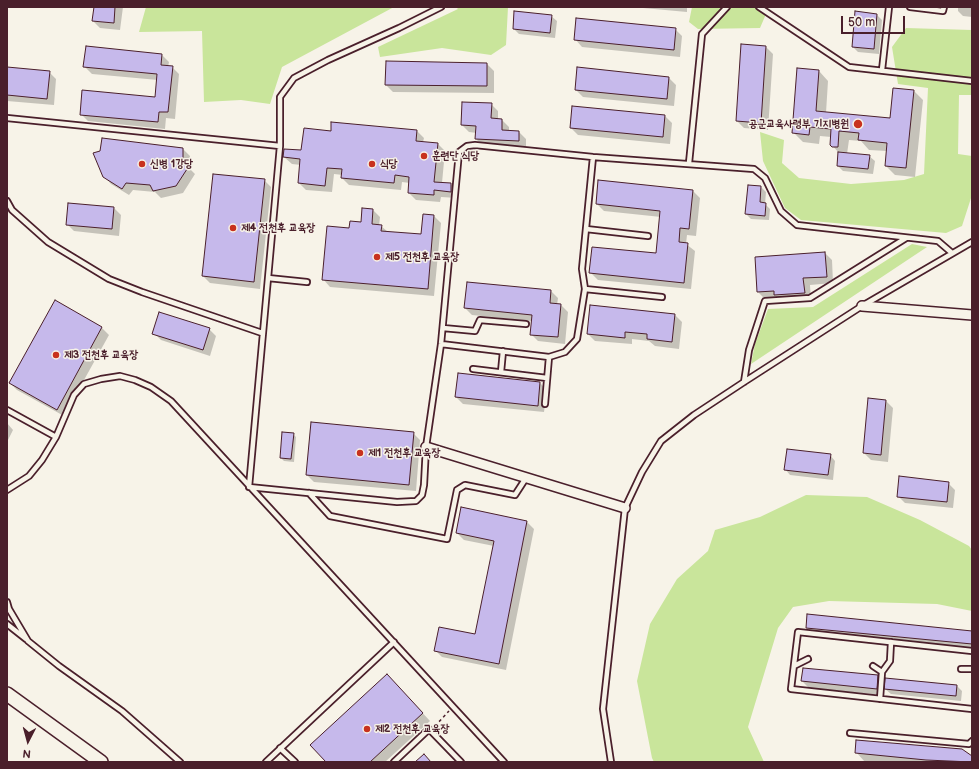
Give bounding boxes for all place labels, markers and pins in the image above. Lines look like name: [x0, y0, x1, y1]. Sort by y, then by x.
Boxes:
place label: 공군교육사령부 기지병원: [749, 117, 849, 131]
marker: 공군교육사령부 기지병원: [852, 118, 864, 130]
place label: 훈련단 식당: [432, 149, 479, 163]
marker: 훈련단 식당: [419, 151, 429, 161]
place label: 신병 1강당: [150, 157, 193, 171]
place label: 식당: [380, 157, 398, 171]
marker: 신병 1강당: [137, 159, 147, 169]
marker: 식당: [367, 159, 377, 169]
place label: 제4 전천후 교육장: [241, 221, 315, 235]
marker: 제4 전천후 교육장: [228, 223, 238, 233]
place label: 제5 전천후 교육장: [385, 250, 459, 264]
marker: 제5 전천후 교육장: [372, 252, 382, 262]
place label: 제3 전천후 교육장: [64, 348, 138, 362]
marker: 제3 전천후 교육장: [51, 350, 61, 360]
place label: 제1 전천후 교육장: [368, 446, 441, 460]
marker: 제1 전천후 교육장: [355, 448, 365, 458]
place label: 제2 전천후 교육장: [375, 722, 449, 736]
marker: 제2 전천후 교육장: [362, 724, 372, 734]

